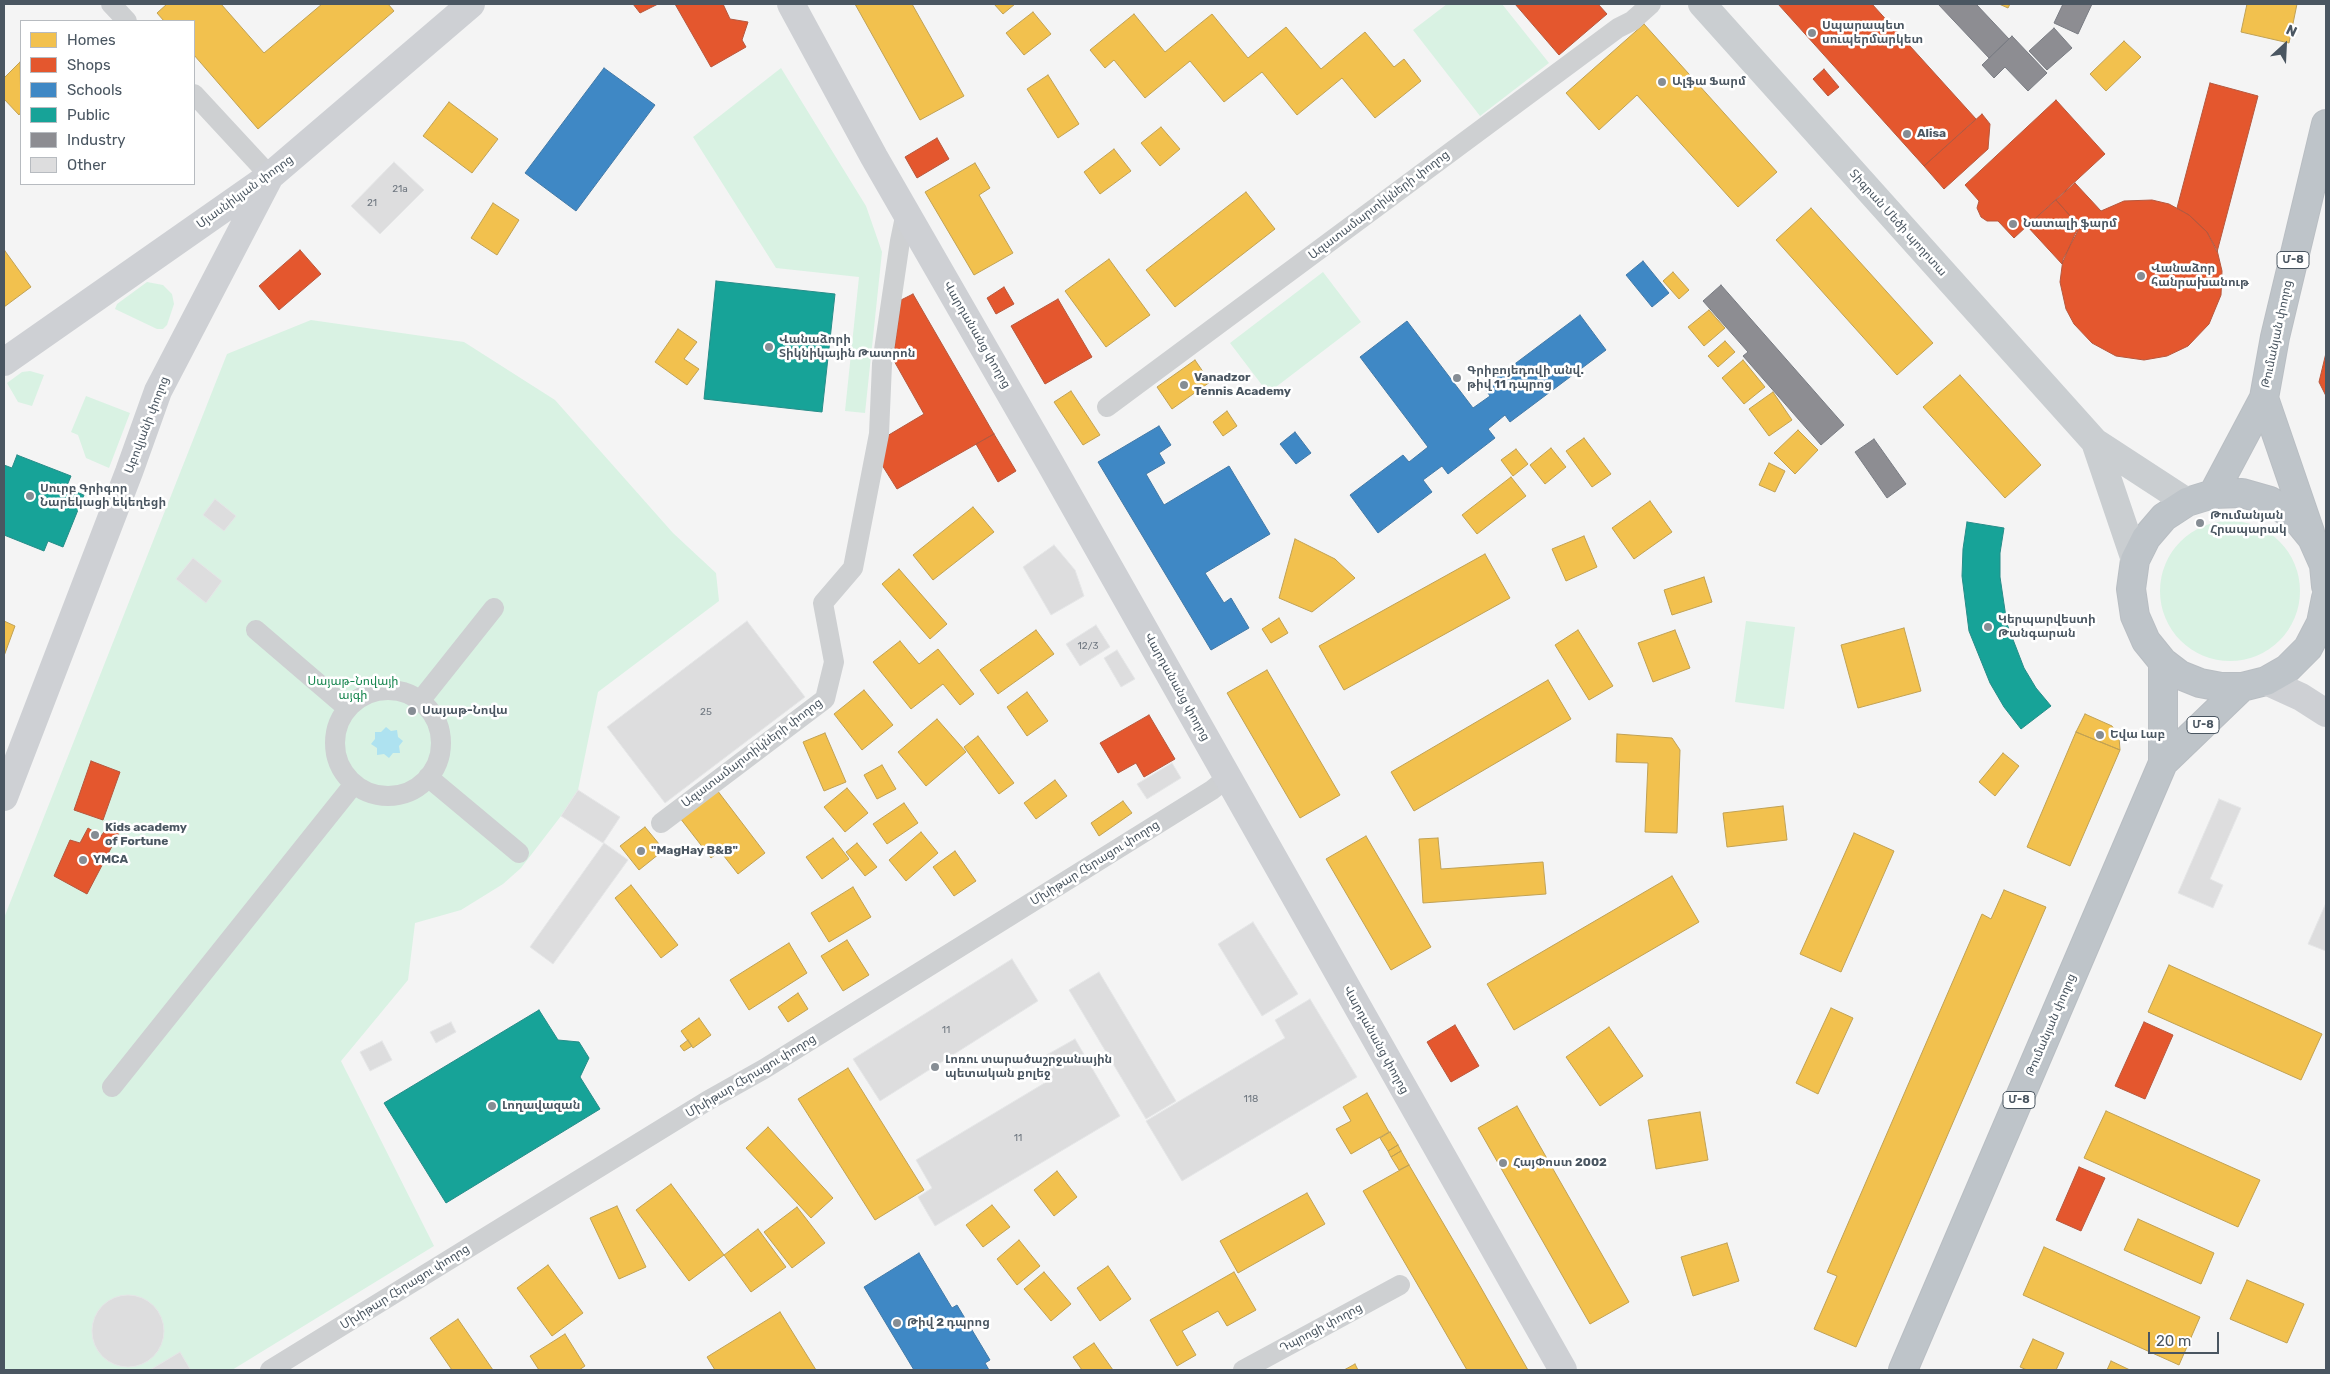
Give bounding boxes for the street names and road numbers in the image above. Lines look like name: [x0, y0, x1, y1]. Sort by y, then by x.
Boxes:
street label: Ազատամարտիկների փողոց: [1306, 147, 1452, 263]
street label: Մյասնիկյան փողոց: [194, 152, 296, 232]
street label: Տիգրան Մեծի պողոտա: [1846, 167, 1950, 279]
road number: Մ-8: [2277, 252, 2309, 268]
street label: Վարդանանց փողոց: [940, 279, 1014, 391]
street label: Թումանյան փողոց: [2259, 279, 2295, 389]
street label: Աբովյանի փողոց: [122, 374, 172, 476]
street label: Վարդանանց փողոց: [1141, 630, 1213, 744]
street label: Ազատամարտիկների փողոց: [679, 695, 825, 811]
road number: Մ-8: [2187, 716, 2219, 734]
street label: Մխիթար Հերացու փողոց: [1028, 817, 1162, 909]
street label: Թումանյան փողոց: [2023, 972, 2079, 1078]
street label: Վարդանանց փողոց: [1340, 983, 1412, 1097]
street label: Մխիթար Հերացու փողոց: [683, 1031, 819, 1121]
road number: Մ-8: [2003, 1092, 2035, 1108]
street label: Մխիթար Հերացու փողոց: [338, 1241, 472, 1333]
street label: Դպրոցի փողոց: [1277, 1300, 1365, 1356]

